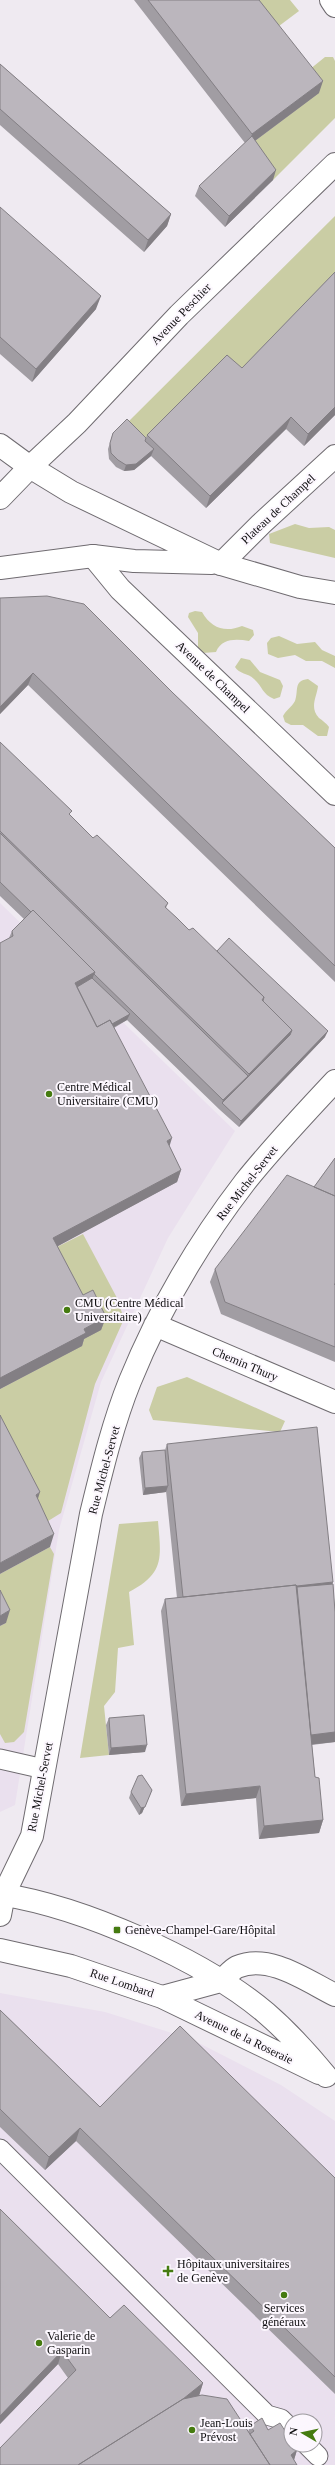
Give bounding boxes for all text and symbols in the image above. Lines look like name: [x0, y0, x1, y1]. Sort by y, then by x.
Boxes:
street label: Avenue Peschier: [148, 280, 214, 348]
street label: Plateau de Champel: [238, 471, 318, 547]
street label: Avenue de Champel: [173, 638, 253, 716]
place label: Centre Médical Universitaire (CMU): [57, 1080, 158, 1108]
marker: Centre Médical Universitaire (CMU): [44, 1089, 54, 1099]
street label: Rue Michel-Servet: [213, 1142, 281, 1223]
place label: CMU (Centre Médical Universitaire): [75, 1296, 184, 1324]
marker: CMU (Centre Médical Universitaire): [62, 1305, 72, 1315]
street label: Chemin Thury: [210, 1344, 280, 1384]
street label: Rue Michel-Servet: [85, 1424, 123, 1516]
street label: Rue Michel-Servet: [24, 1740, 56, 1833]
place label: Genève-Champel-Gare/Hôpital: [125, 1923, 276, 1937]
marker: Genève-Champel-Gare/Hôpital: [112, 1925, 122, 1935]
street label: Rue Lombard: [88, 1966, 156, 2000]
street label: Avenue de la Roseraie: [193, 2007, 295, 2067]
place label: Hôpitaux universitaires de Genève: [177, 2257, 290, 2285]
marker: Hôpitaux universitaires de Genève: [162, 2265, 174, 2277]
marker: Services généraux: [279, 2290, 289, 2300]
place label: Services généraux: [262, 2301, 306, 2329]
place label: Valerie de Gasparin: [47, 2329, 95, 2357]
marker: Valerie de Gasparin: [34, 2338, 44, 2348]
north arrow: [283, 2413, 323, 2453]
place label: Jean-Louis Prévost: [200, 2416, 253, 2444]
marker: Jean-Louis Prévost: [187, 2425, 197, 2435]
text: N: [287, 2427, 300, 2436]

